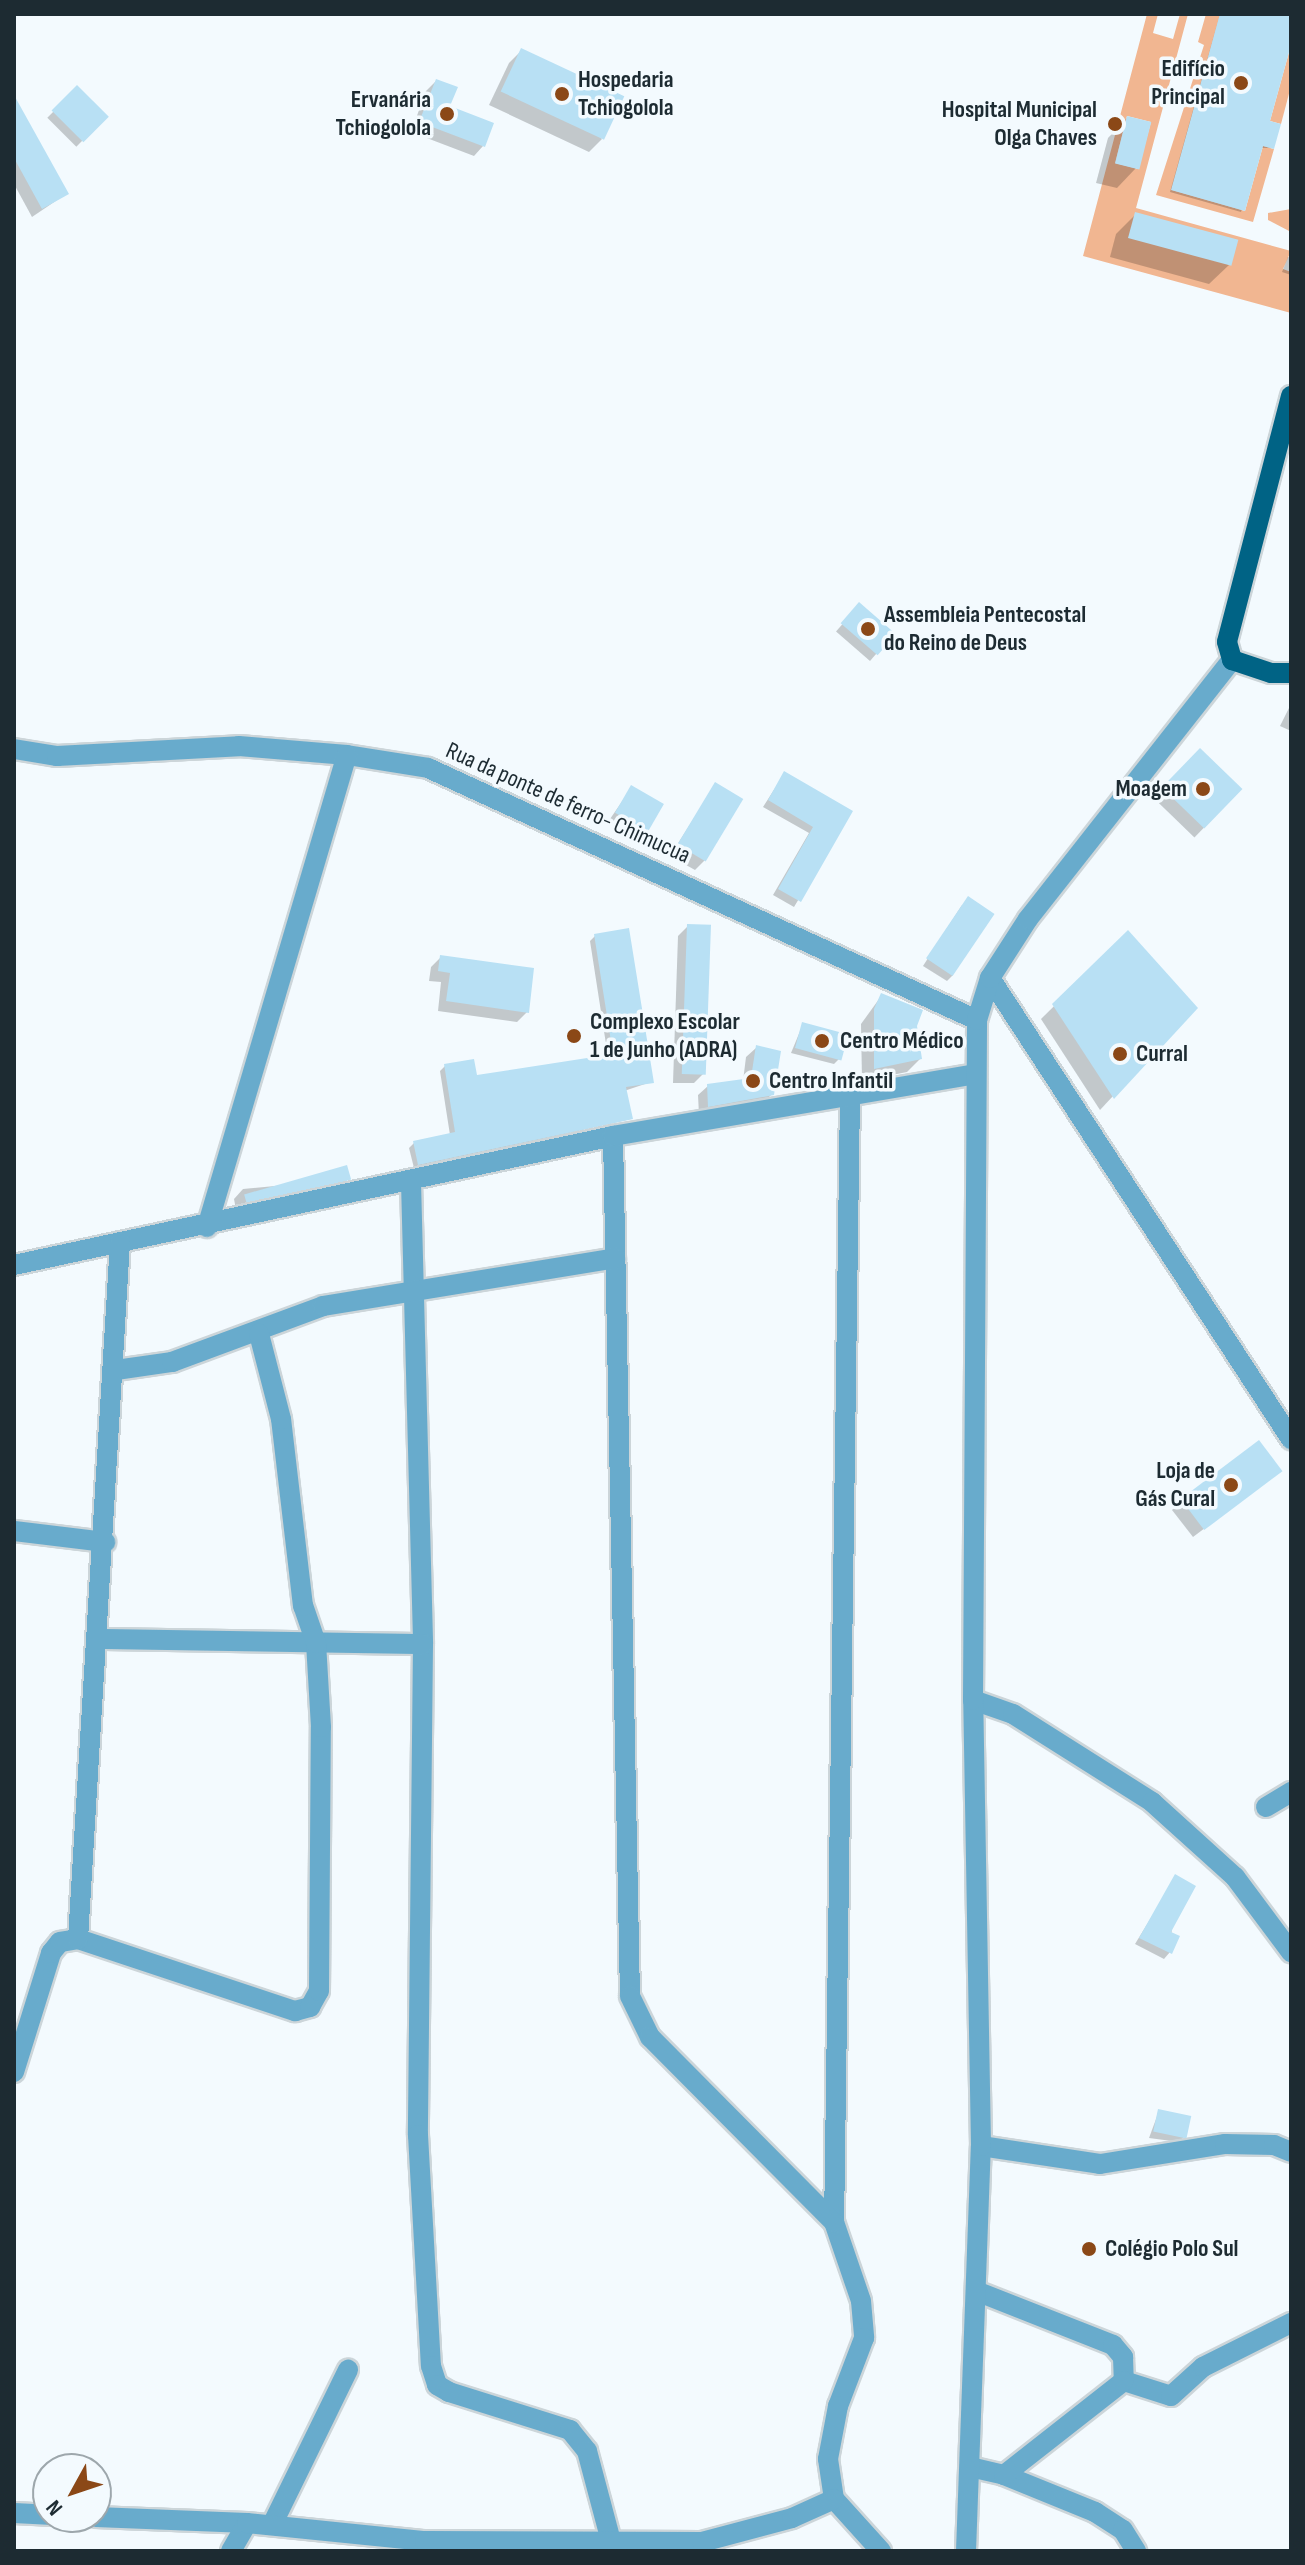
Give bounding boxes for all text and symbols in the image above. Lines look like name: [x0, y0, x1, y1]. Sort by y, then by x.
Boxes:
place label: Edifício Principal: [1151, 55, 1225, 111]
place label: Hospedaria Tchiogolola: [578, 66, 674, 122]
marker: Edifício Principal: [1232, 74, 1250, 92]
marker: Hospedaria Tchiogolola: [553, 85, 571, 103]
place label: Ervanária Tchiogolola: [336, 86, 431, 142]
place label: Hospital Municipal Olga Chaves: [942, 96, 1097, 152]
marker: Ervanária Tchiogolola: [438, 105, 456, 123]
marker: Hospital Municipal Olga Chaves: [1104, 113, 1126, 135]
place label: Assembleia Pentecostal do Reino de Deus: [884, 601, 1086, 657]
marker: Assembleia Pentecostal do Reino de Deus: [859, 620, 877, 638]
street label: Rua da ponte de ferro- Chimucua: [441, 736, 695, 870]
place label: Moagem: [1115, 775, 1187, 803]
marker: Moagem: [1194, 780, 1212, 798]
place label: Complexo Escolar 1 de Junho (ADRA): [590, 1008, 740, 1064]
marker: Complexo Escolar 1 de Junho (ADRA): [565, 1027, 583, 1045]
place label: Centro Médico: [840, 1027, 964, 1055]
marker: Centro Médico: [811, 1030, 833, 1052]
place label: Curral: [1136, 1040, 1188, 1068]
marker: Curral: [1111, 1045, 1129, 1063]
place label: Centro Infantil: [769, 1067, 893, 1095]
marker: Centro Infantil: [744, 1072, 762, 1090]
place label: Loja de Gás Cural: [1135, 1457, 1215, 1513]
marker: Loja de Gás Cural: [1222, 1476, 1240, 1494]
place label: Colégio Polo Sul: [1105, 2235, 1238, 2263]
marker: Colégio Polo Sul: [1080, 2240, 1098, 2258]
north arrow: [32, 2453, 112, 2533]
text: N: [41, 2494, 69, 2521]

